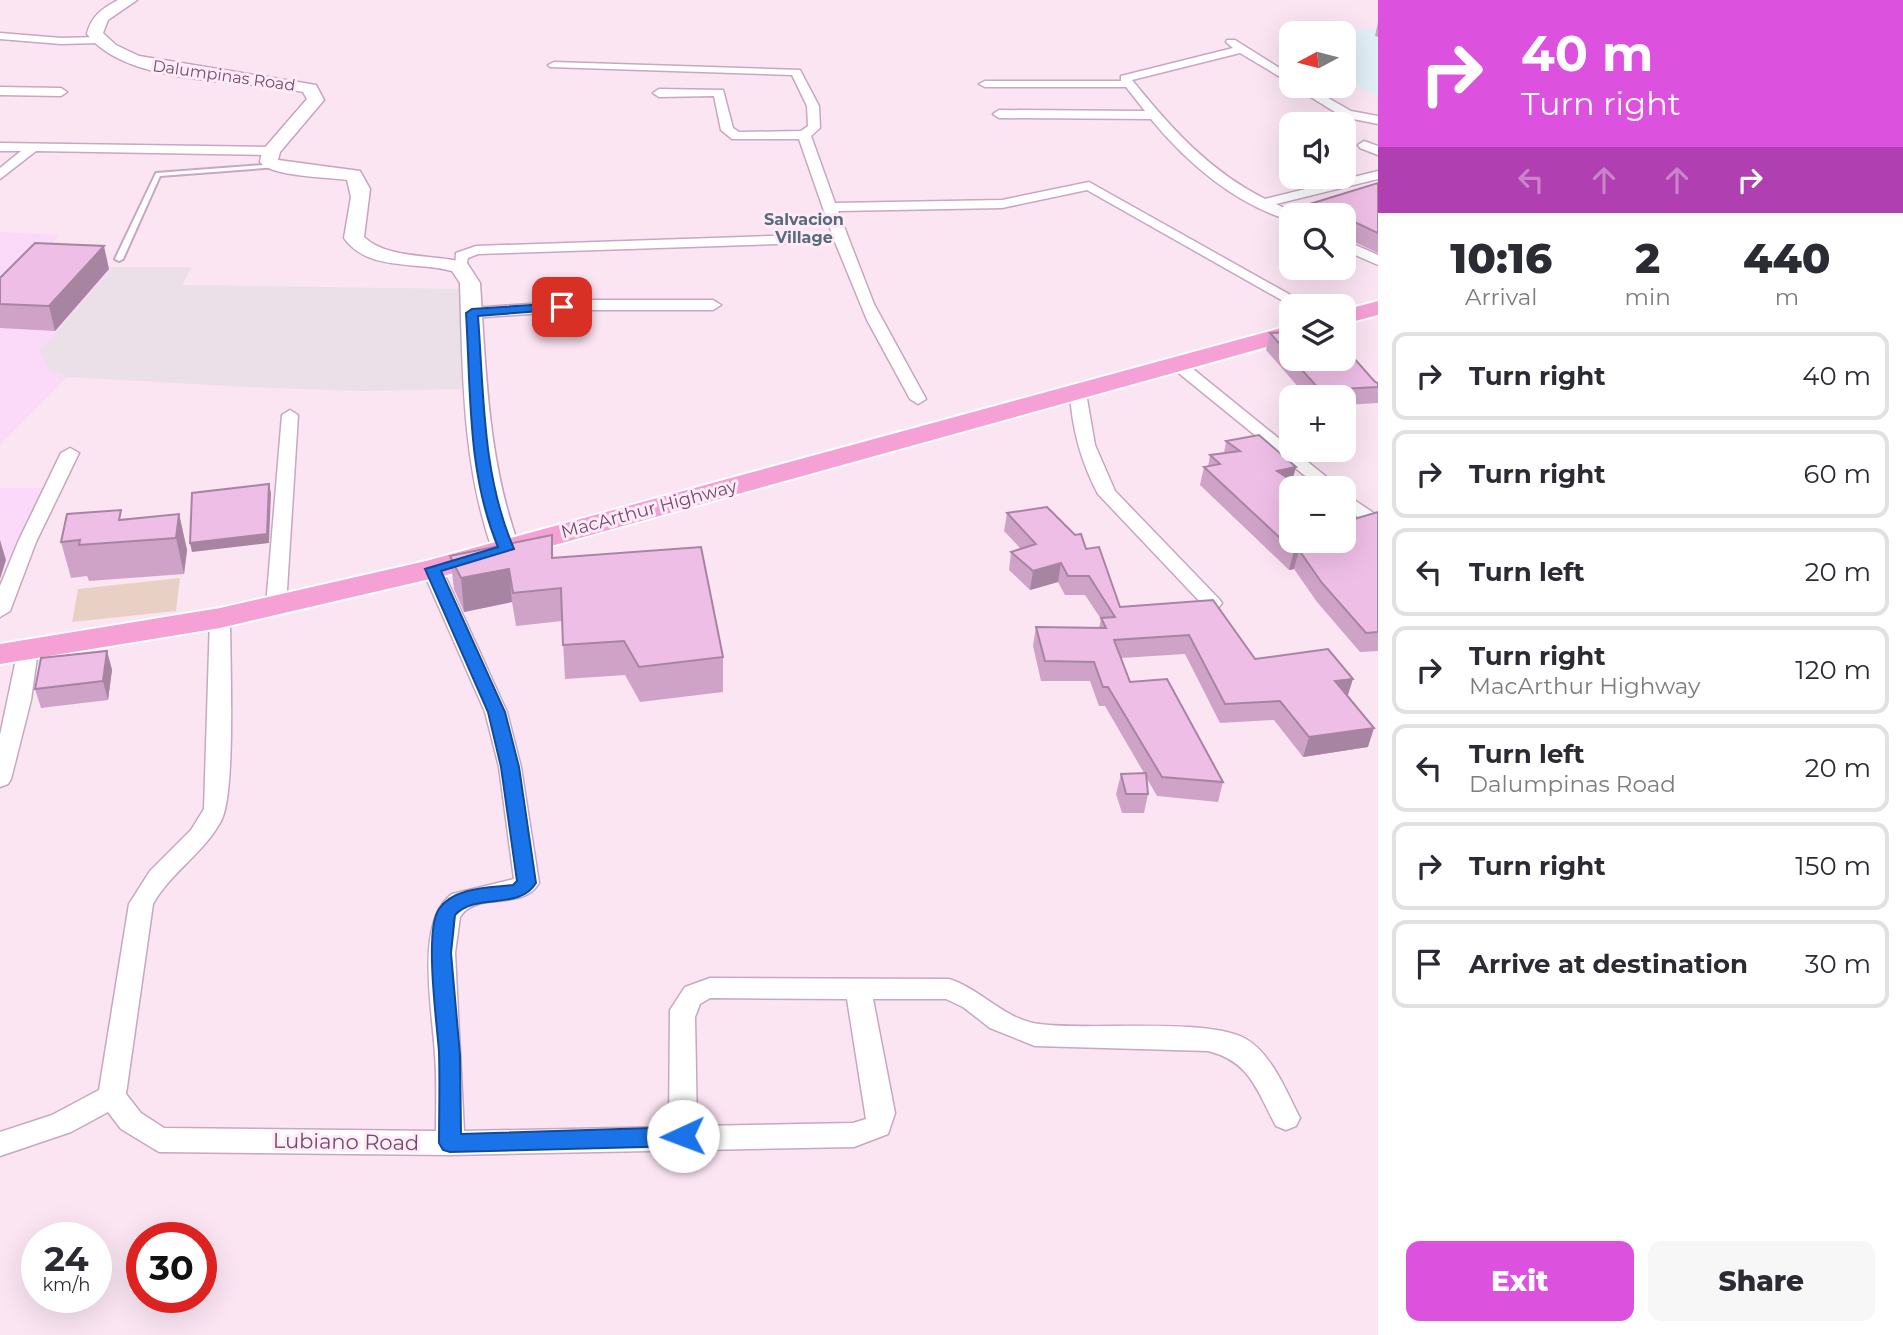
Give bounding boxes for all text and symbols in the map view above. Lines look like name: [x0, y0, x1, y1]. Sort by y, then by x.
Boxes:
north arrow: [1279, 21, 1356, 98]
map controls: [1279, 21, 1356, 553]
text: 40 m: [1521, 24, 1653, 83]
icon: right: [1406, 28, 1497, 119]
street label: Dalumpinas Road: [151, 56, 297, 95]
text: Turn right: [1521, 84, 1681, 123]
button: sound: [1279, 112, 1356, 189]
icon: left: [1512, 161, 1550, 199]
icon: ahead: [1585, 161, 1623, 199]
icon: ahead: [1658, 161, 1696, 199]
icon: right: [1731, 161, 1769, 199]
button: search: [1279, 203, 1356, 280]
district label: Salvacion Village: [764, 210, 844, 247]
text: 10:16: [1450, 232, 1552, 284]
text: 2: [1635, 232, 1660, 284]
text: 440: [1743, 232, 1831, 284]
pin: [532, 277, 592, 337]
text: Arrival: [1465, 283, 1538, 311]
text: min: [1625, 283, 1671, 311]
text: m: [1775, 283, 1799, 311]
icon: arrive: [543, 288, 581, 326]
button: layers: [1279, 294, 1356, 371]
icon: right: [1410, 357, 1448, 395]
text: Turn right: [1469, 360, 1605, 392]
text: 40 m: [1802, 360, 1871, 392]
button: +: [1279, 385, 1356, 462]
icon: right: [1410, 455, 1448, 493]
text: Turn right: [1469, 458, 1605, 490]
text: 60 m: [1804, 458, 1871, 490]
street label: MacArthur Highway: [559, 475, 740, 543]
button: −: [1279, 476, 1356, 553]
icon: left: [1410, 553, 1448, 591]
text: Turn left: [1469, 556, 1585, 588]
text: 20 m: [1805, 556, 1871, 588]
text: Turn right: [1469, 640, 1605, 672]
icon: right: [1410, 651, 1448, 689]
text: 120 m: [1795, 654, 1871, 686]
text: MacArthur Highway: [1469, 672, 1700, 700]
text: Turn left: [1469, 738, 1585, 770]
icon: left: [1410, 749, 1448, 787]
text: 20 m: [1805, 752, 1871, 784]
text: Dalumpinas Road: [1469, 770, 1676, 798]
icon: right: [1410, 847, 1448, 885]
text: Turn right: [1469, 850, 1605, 882]
text: 150 m: [1795, 850, 1871, 882]
icon: arrive: [1410, 945, 1448, 983]
text: Arrive at destination: [1469, 948, 1748, 980]
text: 30 m: [1805, 948, 1871, 980]
position arrow: [646, 1099, 720, 1173]
street label: Lubiano Road: [273, 1128, 419, 1155]
speed limit sign: 30: [126, 1222, 217, 1313]
text: 24: [44, 1237, 89, 1280]
button: Exit: [1406, 1241, 1634, 1321]
button: Share: [1648, 1241, 1875, 1321]
text: km/h: [42, 1274, 91, 1296]

